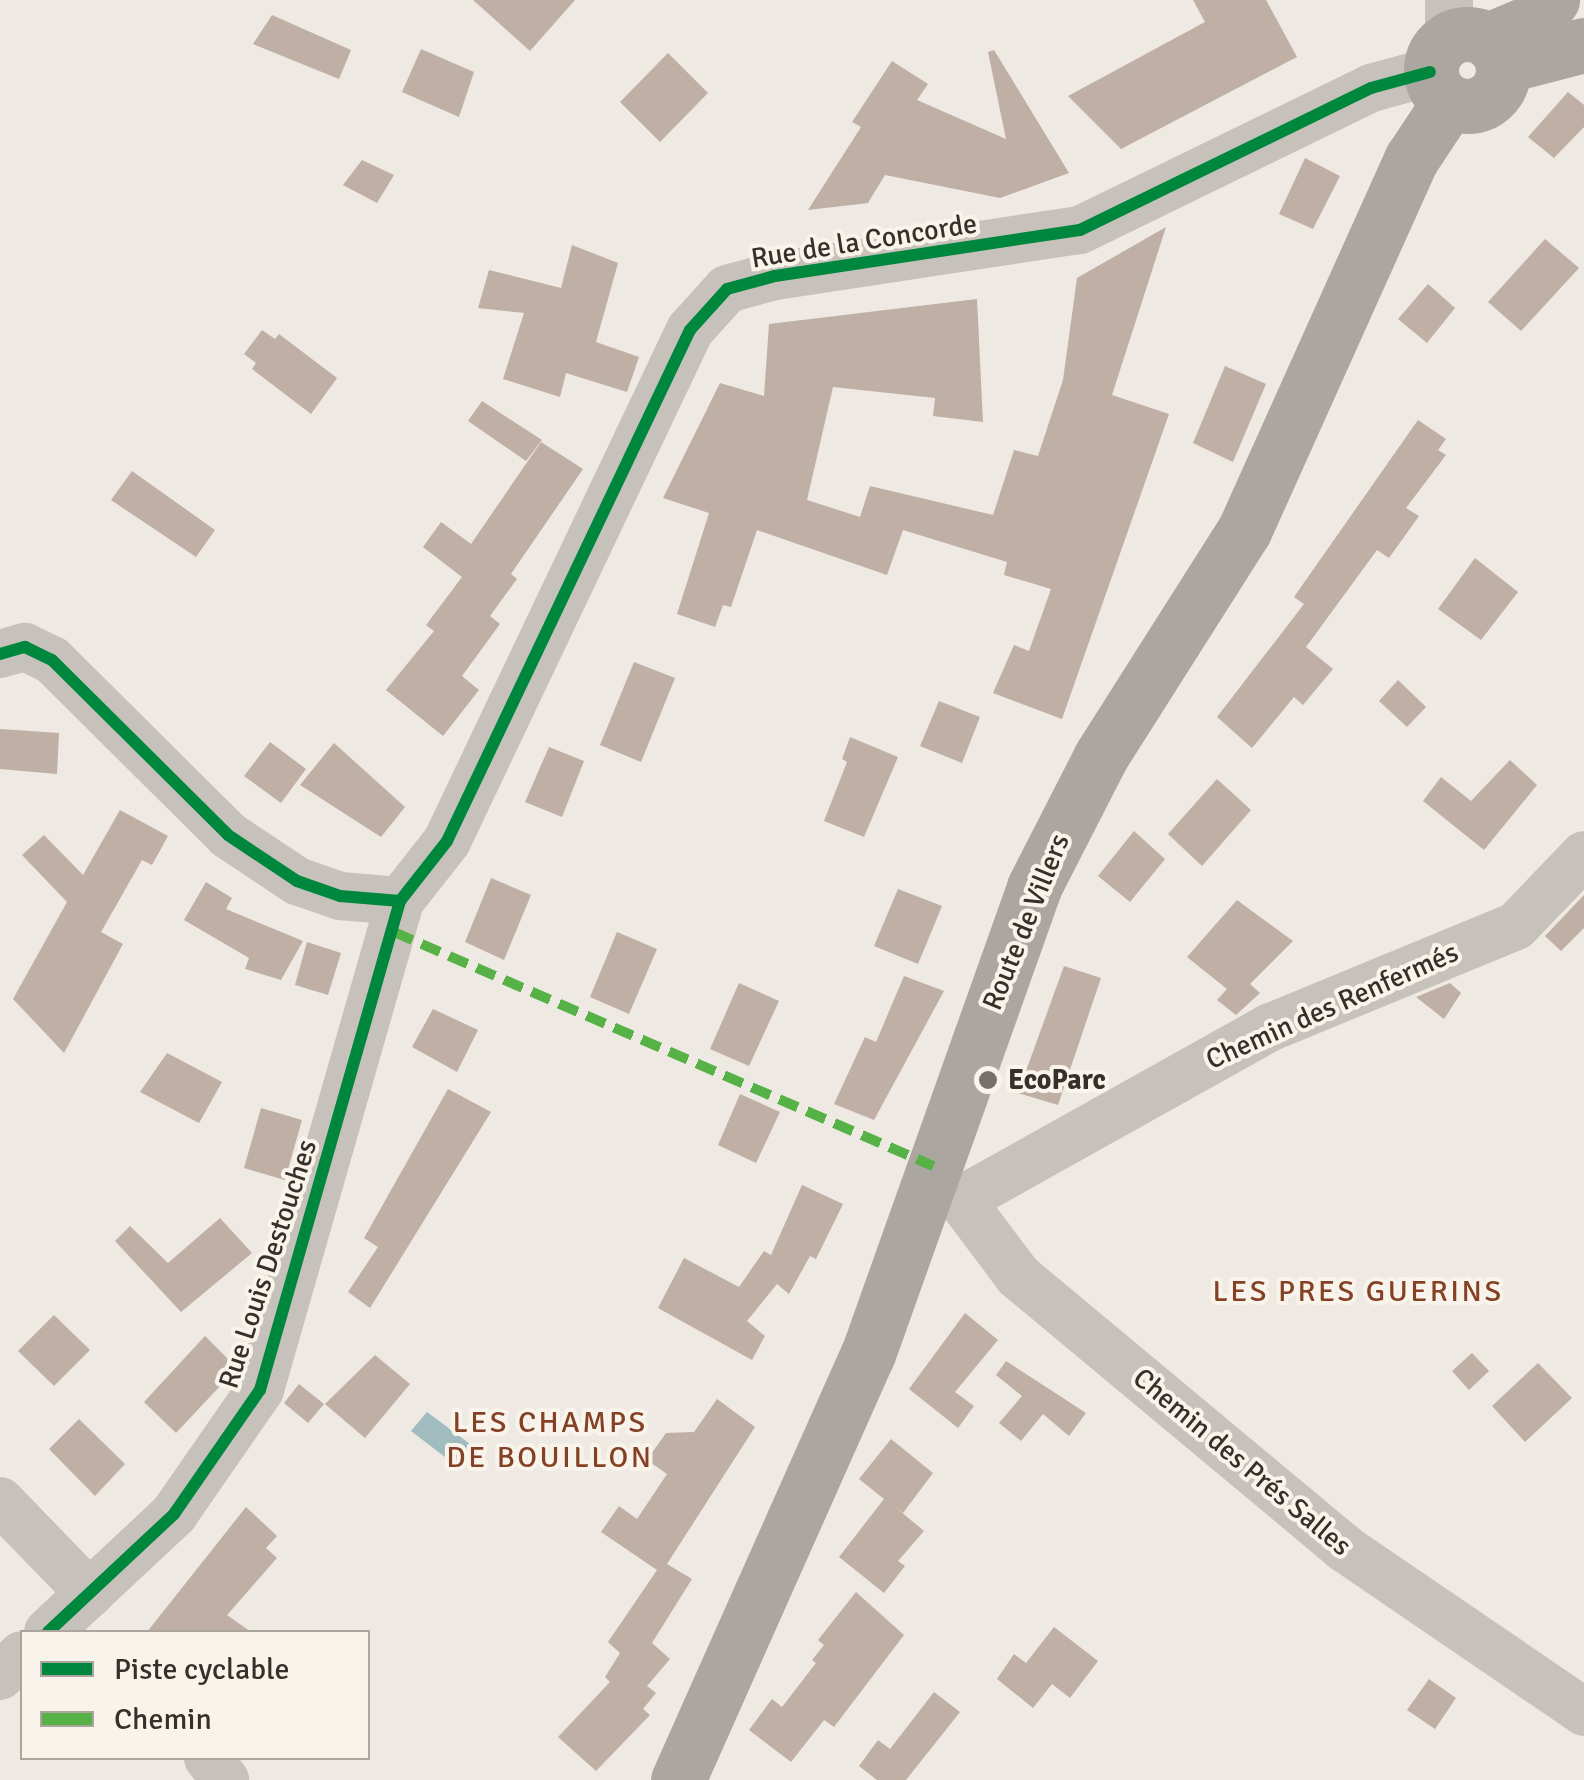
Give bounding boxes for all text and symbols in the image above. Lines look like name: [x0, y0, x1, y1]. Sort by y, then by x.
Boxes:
street label: Rue de la Concorde: [749, 207, 979, 275]
street label: Route de Villers: [975, 829, 1077, 1015]
street label: Chemin des Renfermés: [1201, 935, 1463, 1077]
place label: EcoParc: [1008, 1063, 1106, 1097]
marker: EcoParc: [977, 1069, 999, 1091]
street label: Rue Louis Destouches: [212, 1135, 324, 1393]
district label: LES PRES GUERINS: [1212, 1274, 1504, 1310]
street label: Chemin des Prés Salles: [1126, 1361, 1358, 1563]
district label: LES CHAMPS DE BOUILLON: [446, 1405, 654, 1476]
legend: [20, 1630, 370, 1760]
text: Piste cyclable: [114, 1651, 290, 1688]
text: Chemin: [114, 1701, 212, 1738]

